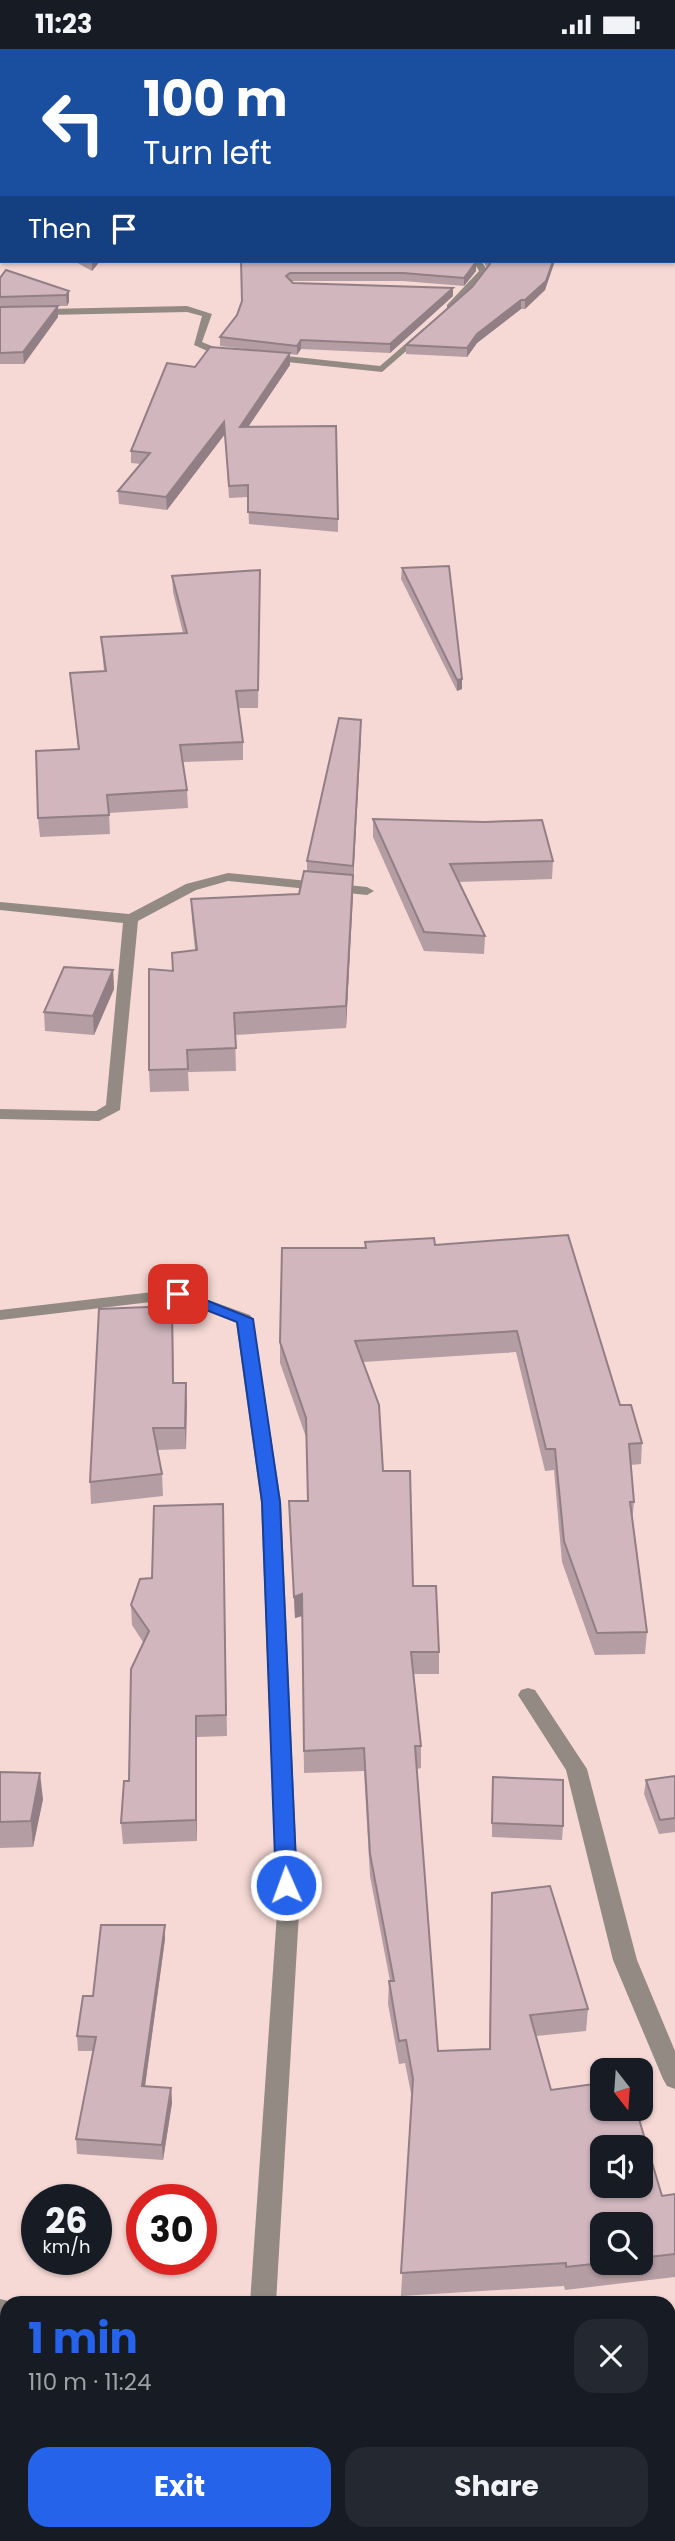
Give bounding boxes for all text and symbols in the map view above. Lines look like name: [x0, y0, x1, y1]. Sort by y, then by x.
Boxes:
text: 11:23: [35, 6, 93, 42]
text: 100 m: [143, 65, 288, 133]
icon: left: [28, 77, 119, 168]
text: Turn left: [143, 130, 272, 175]
icon: arrive: [105, 210, 143, 248]
text: Then: [28, 211, 91, 247]
pin: [148, 1264, 208, 1324]
icon: arrive: [159, 1275, 197, 1313]
position arrow: [249, 1848, 323, 1922]
north arrow: [590, 2058, 653, 2121]
map controls: [590, 2058, 653, 2275]
button: sound: [590, 2135, 653, 2198]
speed limit sign: 30: [126, 2184, 217, 2275]
text: 26: [45, 2196, 88, 2245]
button: search: [590, 2212, 653, 2275]
text: km/h: [43, 2234, 90, 2259]
text: 1 min: [28, 2309, 138, 2368]
button: close: [574, 2319, 648, 2393]
text: 110 m · 11:24: [28, 2366, 151, 2398]
button: Exit: [28, 2447, 331, 2527]
button: Share: [345, 2447, 648, 2527]

